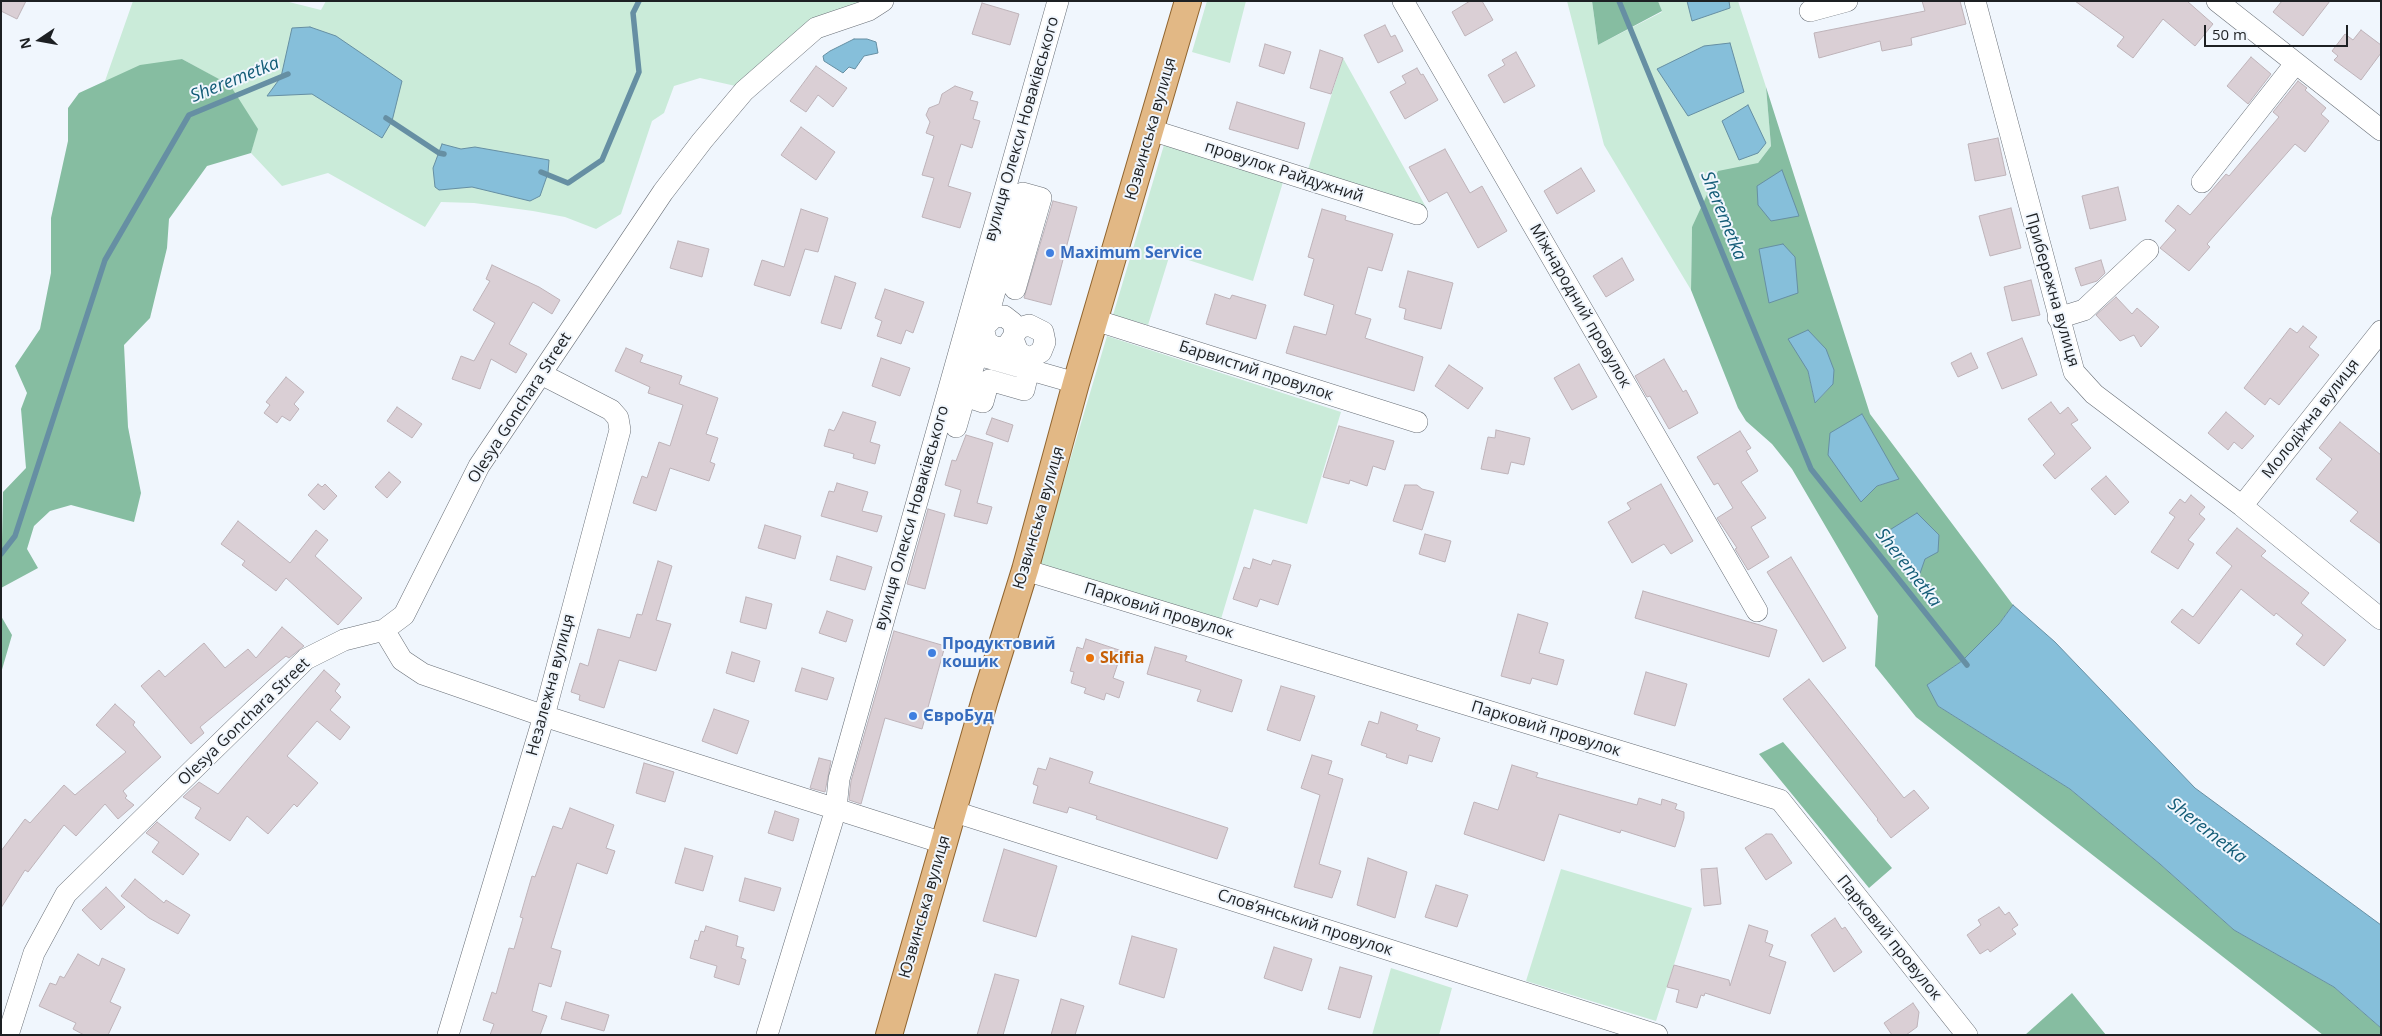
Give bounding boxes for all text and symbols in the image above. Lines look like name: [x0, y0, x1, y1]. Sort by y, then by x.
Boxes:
street label: вулиця Олекси Новаківського: [981, 14, 1063, 244]
north arrow: [15, 15, 65, 65]
scale bar: [2207, 15, 2351, 47]
text: 50 m: [2212, 24, 2247, 44]
text: N: [14, 36, 35, 51]
water label: Sheremetka: [187, 52, 283, 108]
street label: Юзвинська вулиця: [1121, 55, 1181, 203]
street label: провулок Райдужний: [1202, 137, 1366, 207]
water label: Sheremetka: [1695, 168, 1751, 264]
street label: Прибережна вулиця: [2021, 211, 2083, 369]
street label: Міжнародний провулок: [1525, 221, 1635, 391]
place label: Maximum Service: [1060, 243, 1202, 263]
marker: Maximum Service: [1044, 247, 1056, 259]
street label: Olesya Gonchara Street: [464, 329, 576, 487]
street label: Барвистий провулок: [1176, 337, 1336, 405]
street label: Молодіжна вулиця: [2258, 355, 2364, 483]
street label: вулиця Олекси Новаківського: [871, 403, 953, 633]
street label: Юзвинська вулиця: [1009, 444, 1069, 592]
water label: Sheremetka: [1871, 524, 1945, 612]
street label: Парковий провулок: [1082, 579, 1236, 643]
street label: Незалежна вулиця: [523, 612, 579, 758]
place label: Продуктовий кошик: [942, 634, 1055, 672]
marker: Продуктовий кошик: [926, 647, 938, 659]
place label: Skifia: [1100, 648, 1144, 668]
marker: Skifia: [1084, 652, 1096, 664]
street label: Olesya Gonchara Street: [174, 654, 314, 790]
street label: Парковий провулок: [1469, 697, 1623, 761]
place label: ЄвроБуд: [923, 706, 994, 726]
marker: ЄвроБуд: [907, 710, 919, 722]
water label: Sheremetka: [2163, 794, 2251, 868]
street label: Юзвинська вулиця: [895, 833, 955, 981]
street label: Парковий провулок: [1833, 872, 1945, 1004]
street label: Словʼянський провулок: [1215, 886, 1395, 960]

